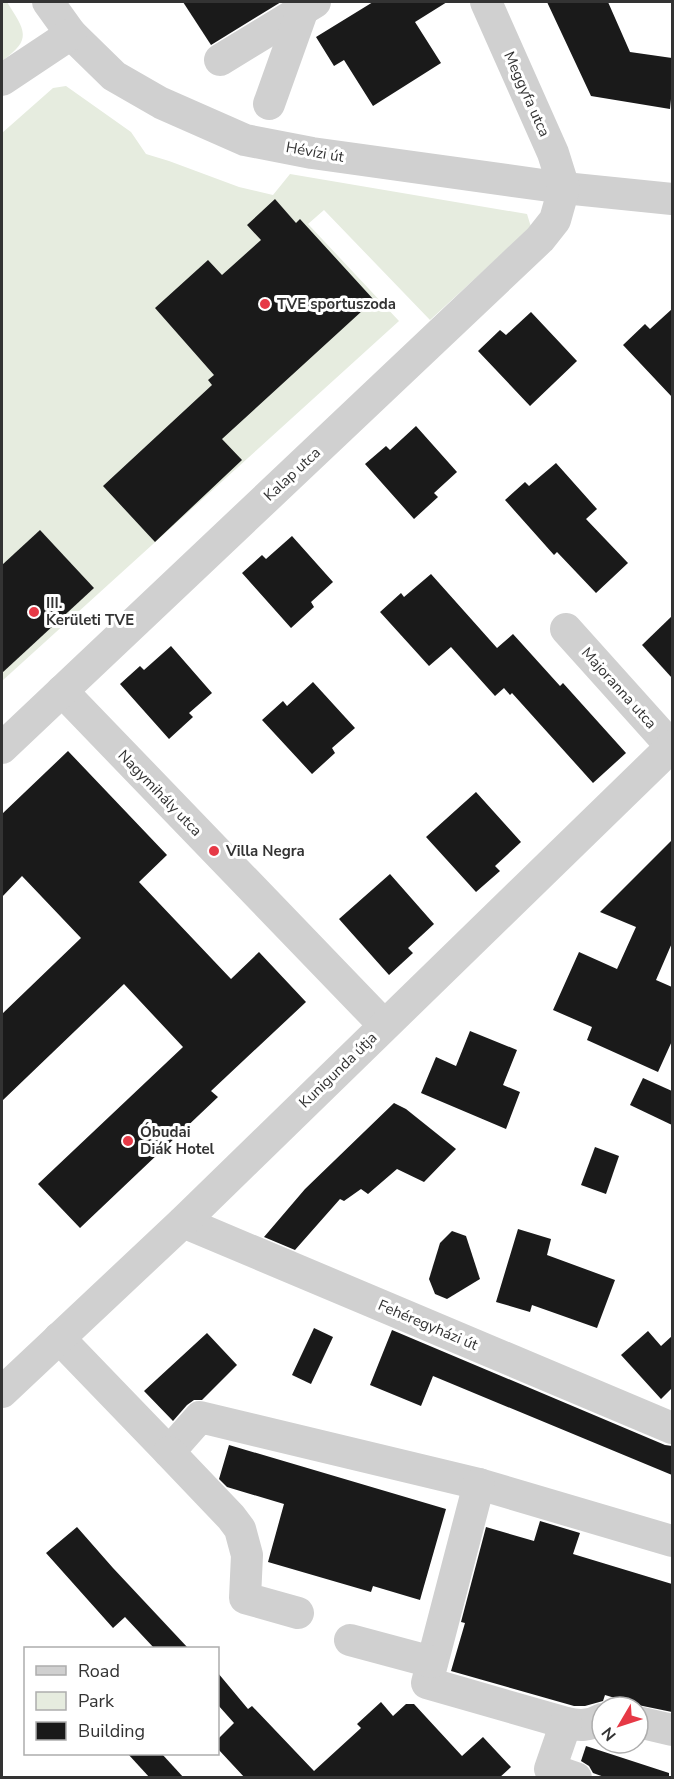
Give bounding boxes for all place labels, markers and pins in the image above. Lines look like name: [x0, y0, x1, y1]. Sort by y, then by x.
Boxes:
place label: TVE sportuszoda: [277, 294, 396, 314]
marker: TVE sportuszoda: [258, 297, 272, 311]
place label: III. Kerületi TVE: [46, 593, 134, 630]
marker: III. Kerületi TVE: [27, 605, 41, 619]
place label: Villa Negra: [225, 841, 305, 861]
marker: Villa Negra: [207, 844, 221, 858]
place label: Óbudai Diák Hotel: [140, 1122, 215, 1159]
marker: Óbudai Diák Hotel: [121, 1134, 135, 1148]

